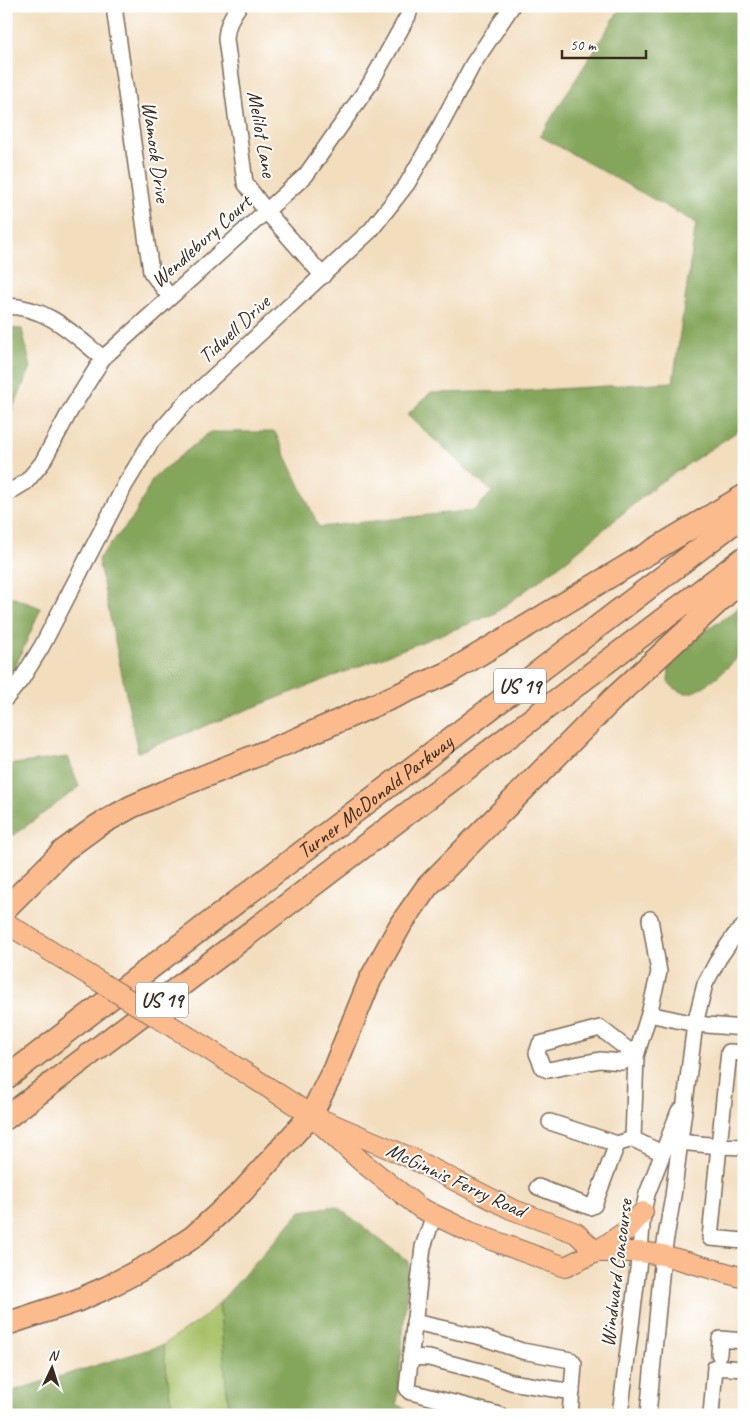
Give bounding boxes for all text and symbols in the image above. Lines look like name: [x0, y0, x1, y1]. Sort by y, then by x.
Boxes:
scale bar: [562, 28, 646, 60]
text: 50 m: [570, 36, 597, 55]
street label: Melilot Lane: [242, 89, 283, 180]
street label: Wamock Drive: [136, 100, 176, 206]
street label: Wendlebury Court: [145, 188, 258, 293]
street label: Tidwell Drive: [193, 288, 277, 369]
road number: US 19: [494, 668, 546, 704]
street label: Turner McDonald Parkway: [292, 728, 459, 864]
road number: US 19: [136, 982, 188, 1018]
street label: McGinnis Ferry Road: [382, 1136, 533, 1225]
street label: Windward Concourse: [594, 1197, 638, 1348]
north arrow: [28, 1344, 78, 1394]
text: N: [48, 1347, 60, 1364]

